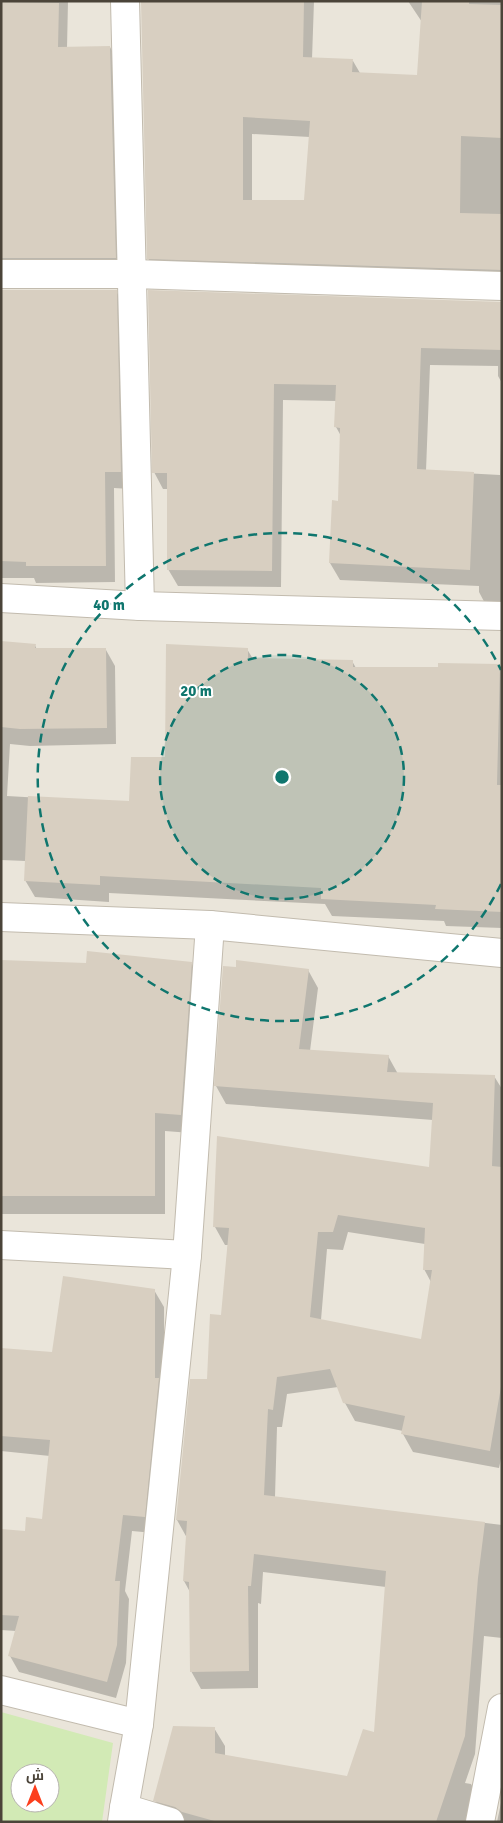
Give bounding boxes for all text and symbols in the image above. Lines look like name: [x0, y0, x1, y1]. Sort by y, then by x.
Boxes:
text: 40 m: [93, 596, 125, 614]
text: 20 m: [180, 682, 212, 700]
centre of rings: [273, 768, 291, 786]
north arrow: [10, 1763, 60, 1813]
text: ش: [26, 1767, 44, 1784]

